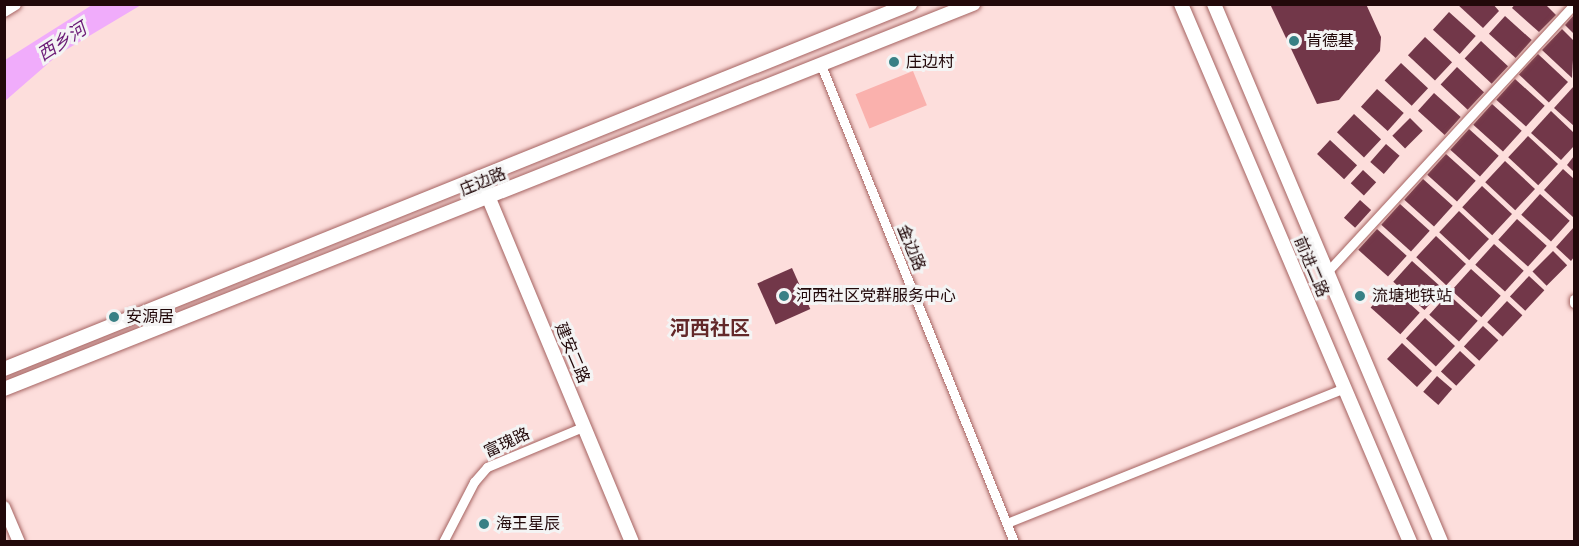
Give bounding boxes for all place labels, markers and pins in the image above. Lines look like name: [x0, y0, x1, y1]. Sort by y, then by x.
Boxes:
place label: 肯德基: [1306, 31, 1354, 51]
marker: 肯德基: [1287, 34, 1301, 48]
place label: 庄边村: [906, 52, 954, 72]
marker: 庄边村: [887, 55, 901, 69]
place label: 河西社区党群服务中心: [796, 286, 956, 306]
place label: 流塘地铁站: [1372, 286, 1452, 306]
marker: 河西社区党群服务中心: [777, 289, 791, 303]
marker: 流塘地铁站: [1353, 289, 1367, 303]
place label: 安源居: [126, 307, 174, 327]
marker: 安源居: [107, 310, 121, 324]
place label: 海王星辰: [496, 514, 560, 534]
marker: 海王星辰: [477, 517, 491, 531]

